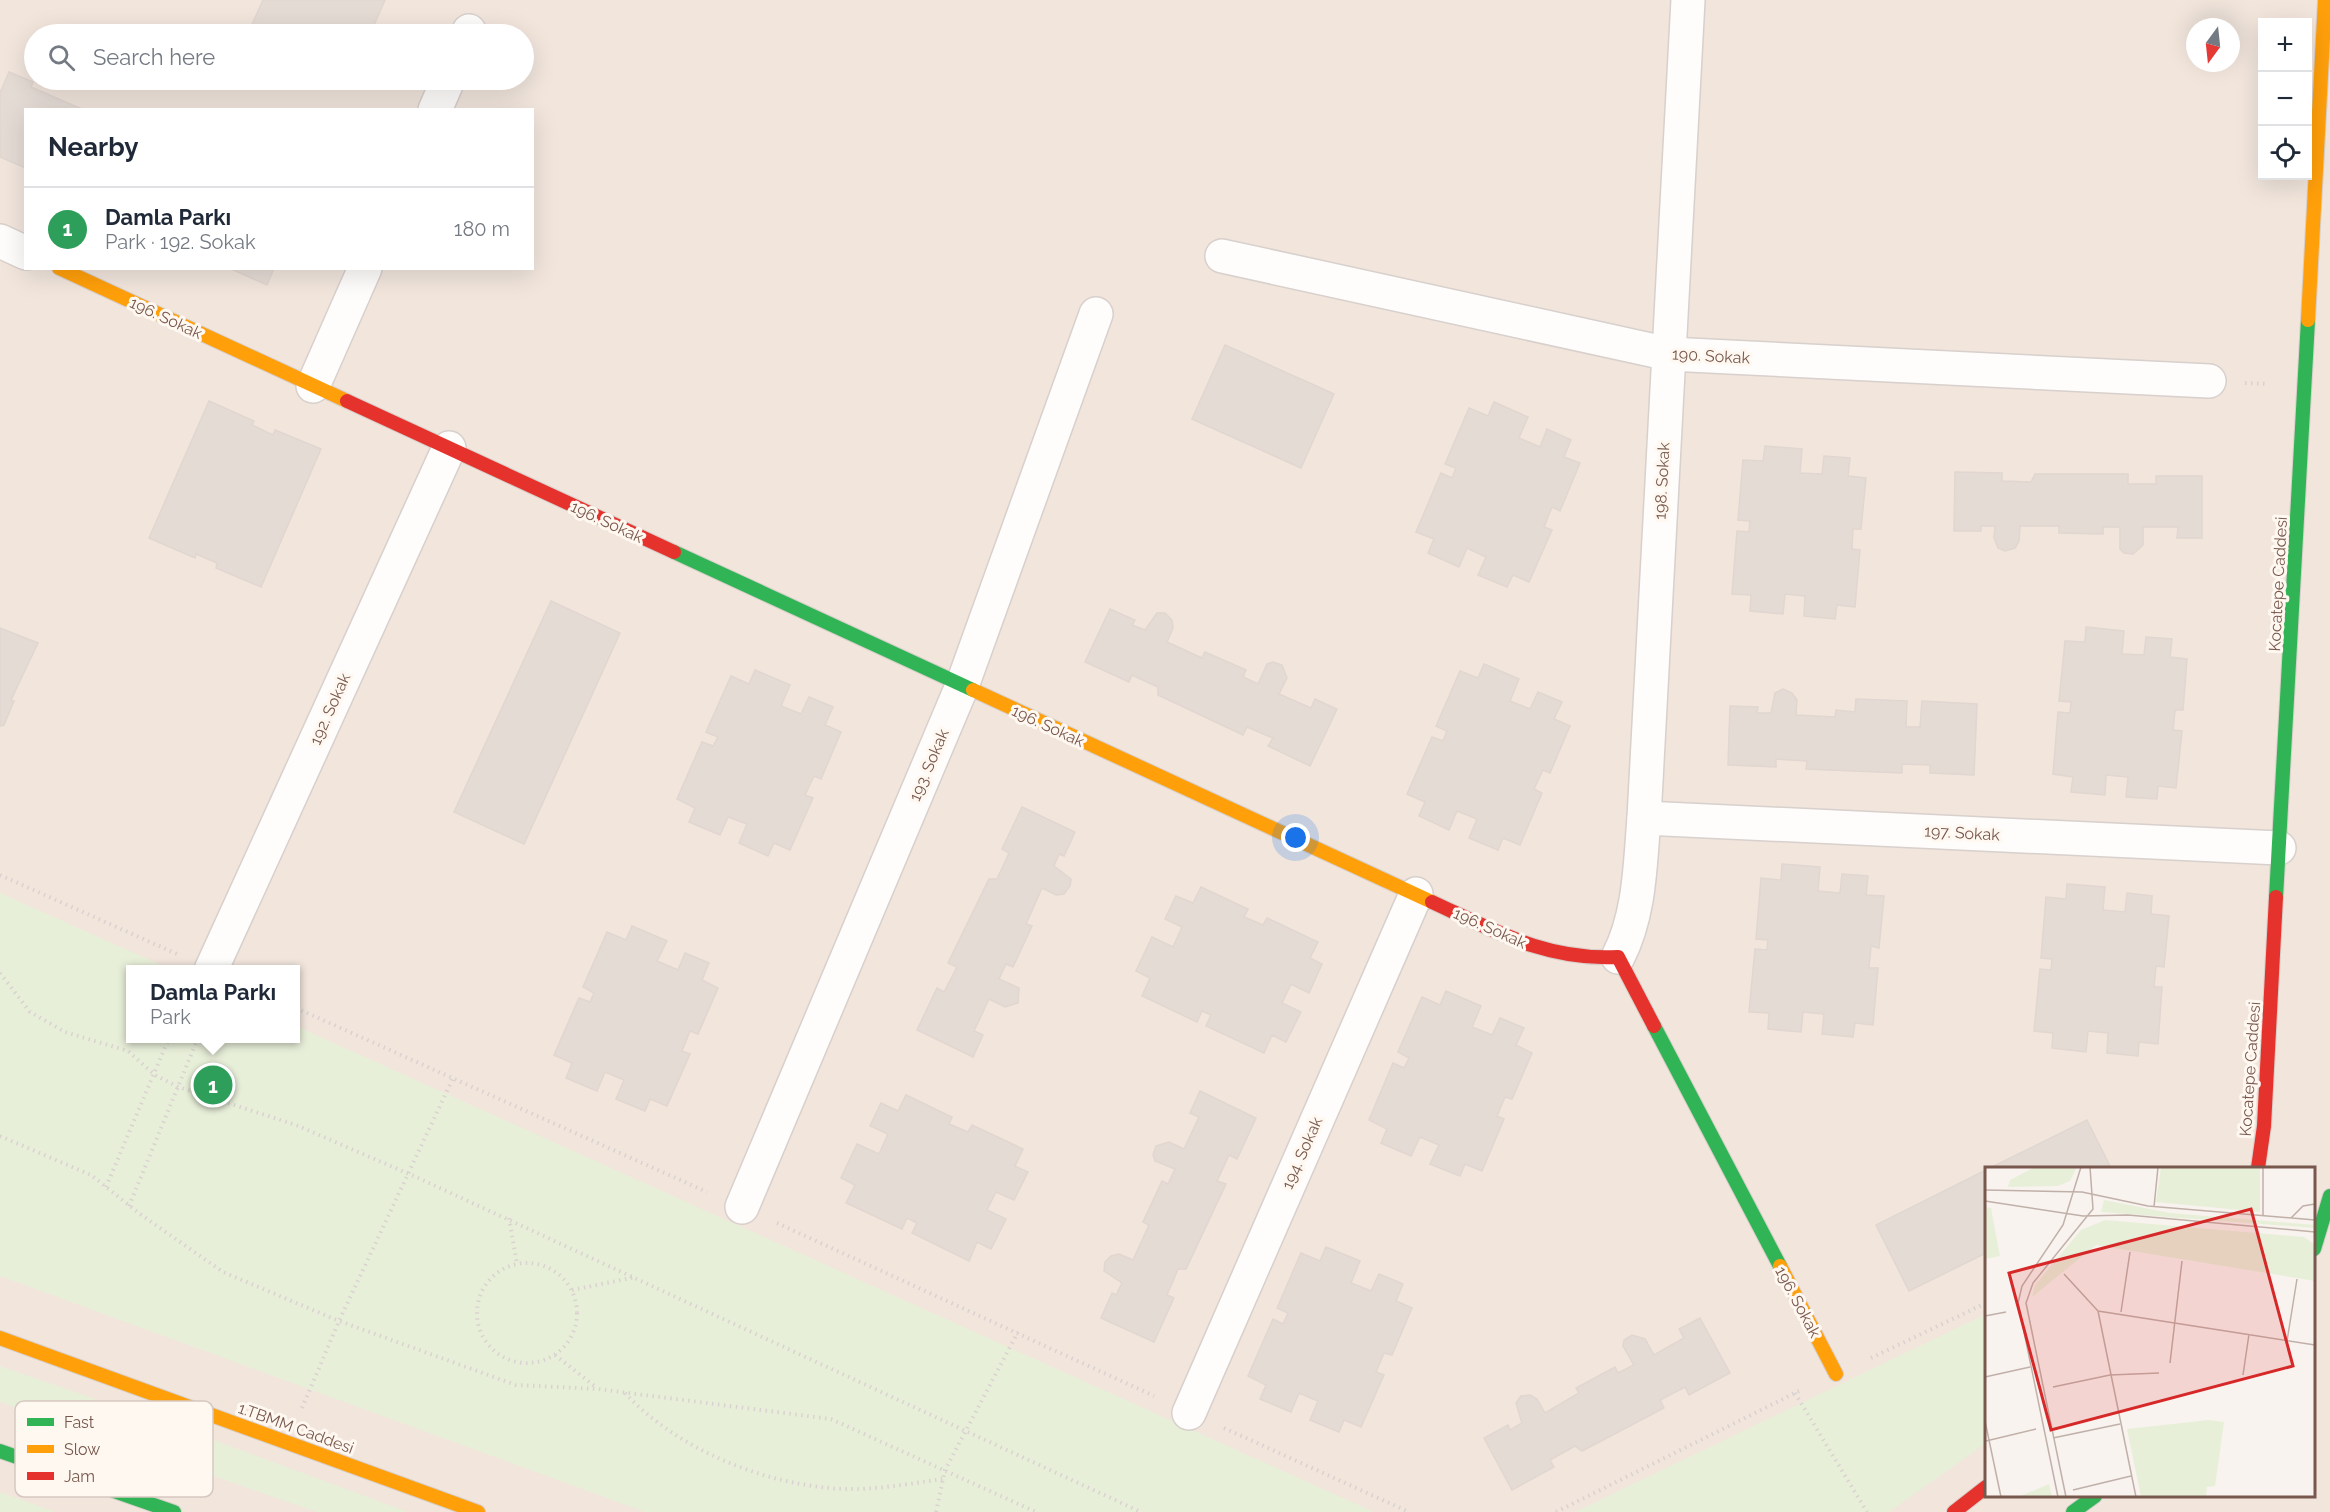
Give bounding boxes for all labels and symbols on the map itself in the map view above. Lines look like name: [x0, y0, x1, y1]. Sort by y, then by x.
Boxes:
north arrow: [2186, 18, 2240, 72]
street label: 196. Sokak: [127, 293, 206, 343]
street label: 190. Sokak: [1672, 344, 1751, 368]
street label: 198. Sokak: [1650, 441, 1674, 520]
street label: 196. Sokak: [568, 497, 647, 547]
street label: Kocatepe Caddesi: [2265, 516, 2291, 652]
street label: 192. Sokak: [306, 670, 354, 748]
street label: 196. Sokak: [1009, 701, 1088, 751]
street label: 193. Sokak: [905, 725, 953, 804]
street label: 197. Sokak: [1924, 822, 2001, 844]
your location: [1281, 823, 1310, 852]
street label: 196. Sokak: [1451, 903, 1530, 953]
street label: Kocatepe Caddesi: [2236, 1001, 2264, 1137]
pin: 1: [194, 1062, 232, 1108]
street label: 194. Sokak: [1278, 1114, 1327, 1192]
inset map: [1985, 1167, 2315, 1497]
street label: 196. Sokak: [1771, 1263, 1825, 1341]
street label: 1.TBMM Caddesi: [236, 1398, 356, 1458]
legend: [15, 1401, 213, 1497]
text: Fast: [64, 1413, 95, 1432]
text: Slow: [64, 1440, 100, 1459]
text: Jam: [64, 1467, 95, 1486]

